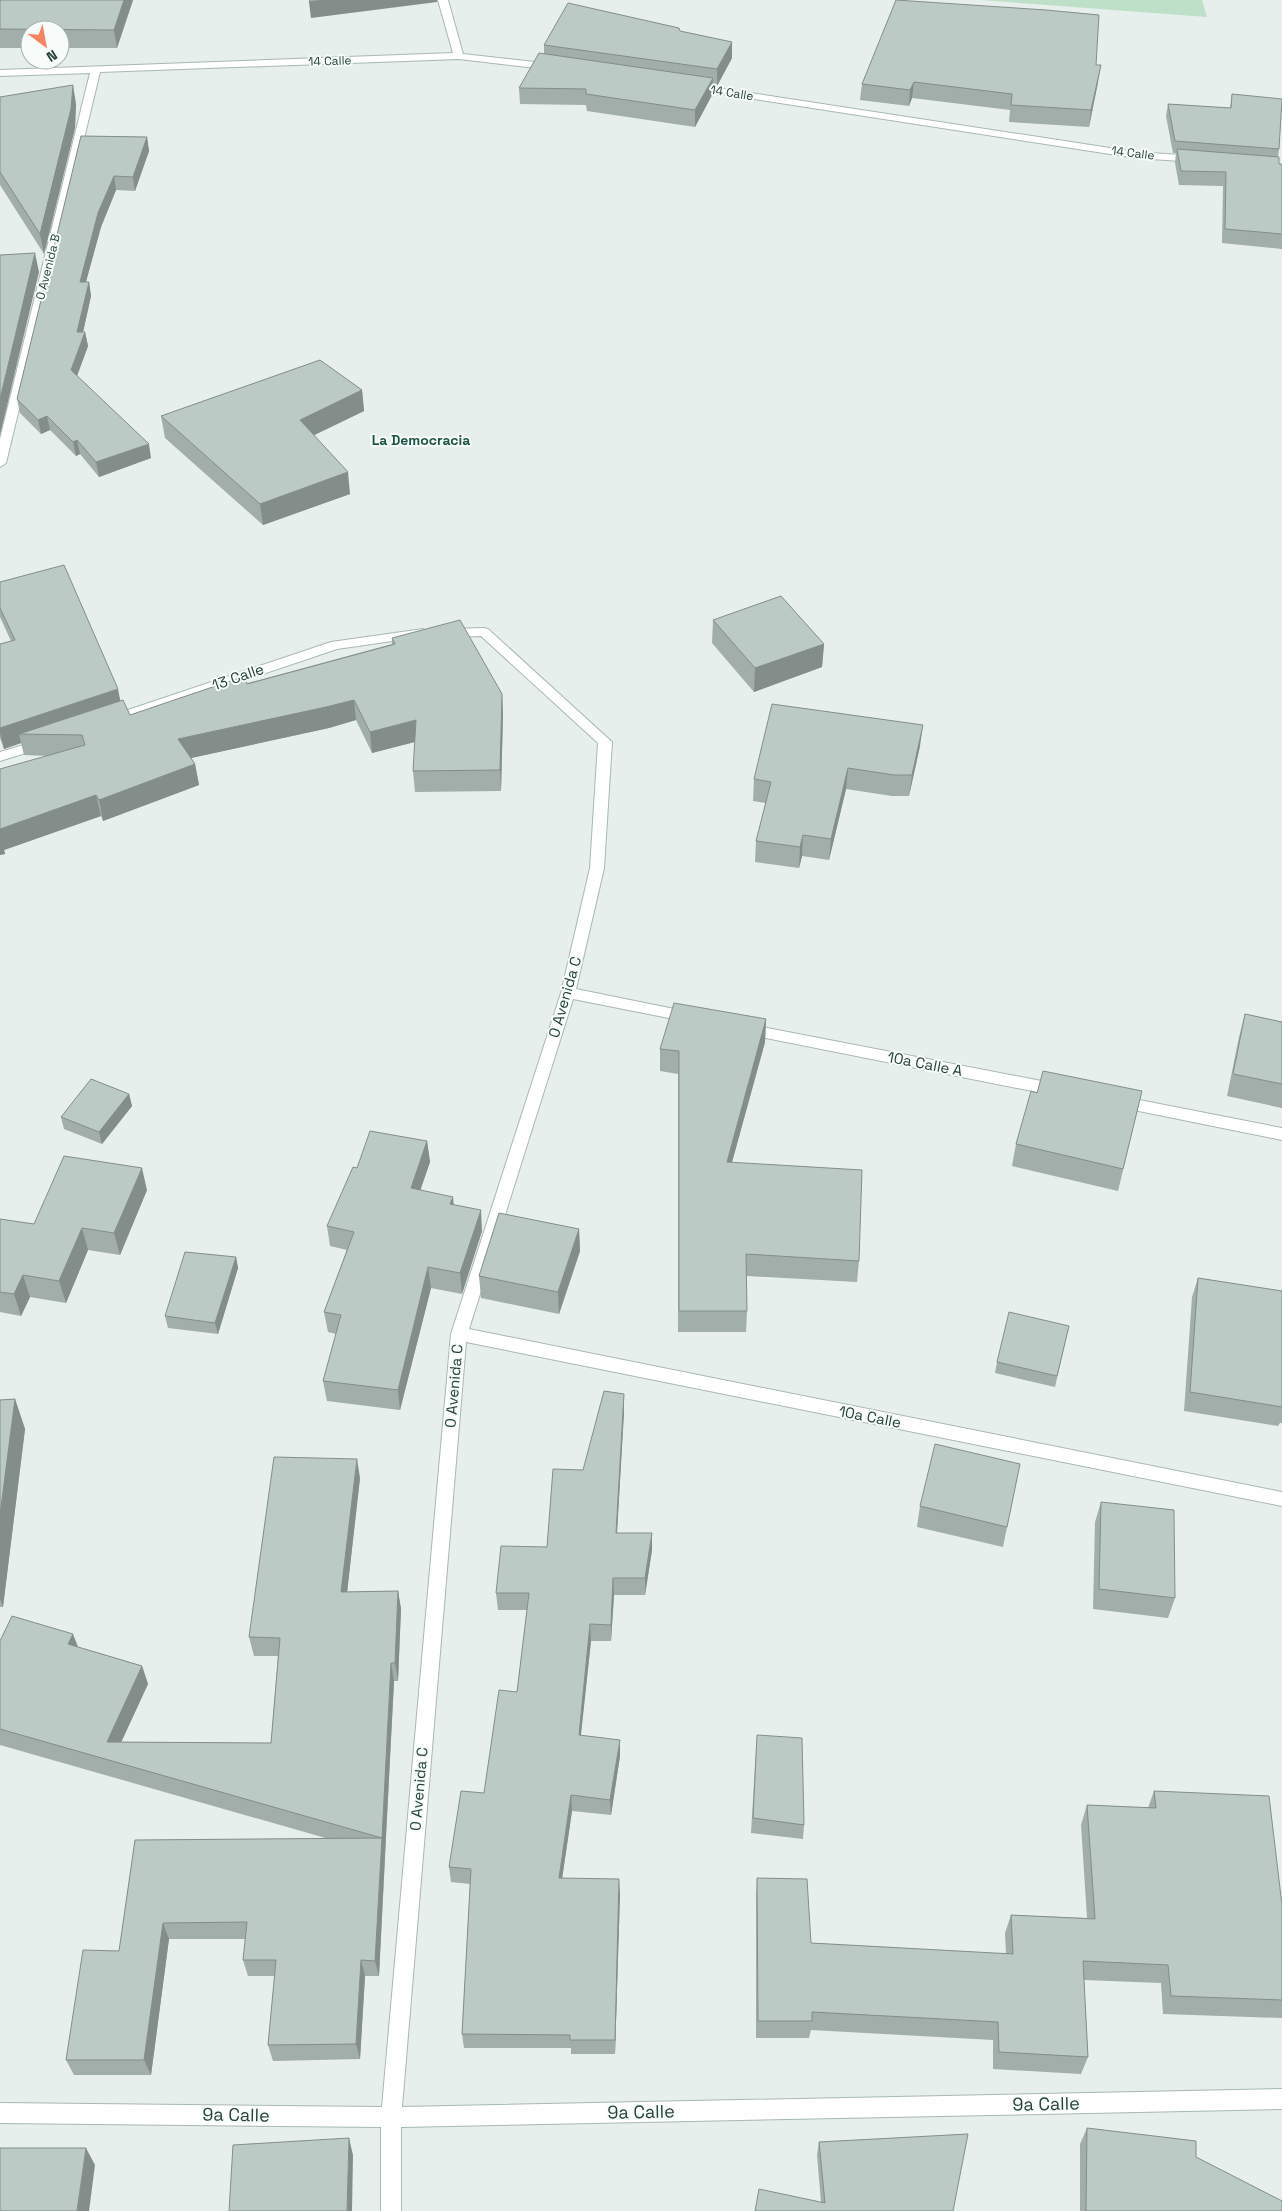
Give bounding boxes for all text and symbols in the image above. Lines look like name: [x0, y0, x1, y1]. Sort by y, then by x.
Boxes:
north arrow: [20, 20, 70, 70]
text: N: [43, 46, 61, 66]
street label: 14 Calle: [308, 52, 352, 70]
street label: 14 Calle: [709, 82, 755, 104]
street label: 14 Calle: [1111, 142, 1155, 164]
street label: 0 Avenida B: [32, 232, 64, 302]
district label: La Democracia: [372, 431, 470, 449]
street label: 13 Calle: [209, 659, 266, 694]
street label: 0 Avenida C: [544, 954, 585, 1040]
street label: 10a Calle A: [886, 1047, 965, 1080]
street label: 0 Avenida C: [440, 1343, 467, 1429]
street label: 10a Calle: [837, 1401, 903, 1432]
street label: 0 Avenida C: [405, 1746, 432, 1832]
street label: 9a Calle: [1012, 2091, 1080, 2116]
street label: 9a Calle: [607, 2099, 675, 2124]
street label: 9a Calle: [202, 2102, 270, 2127]

